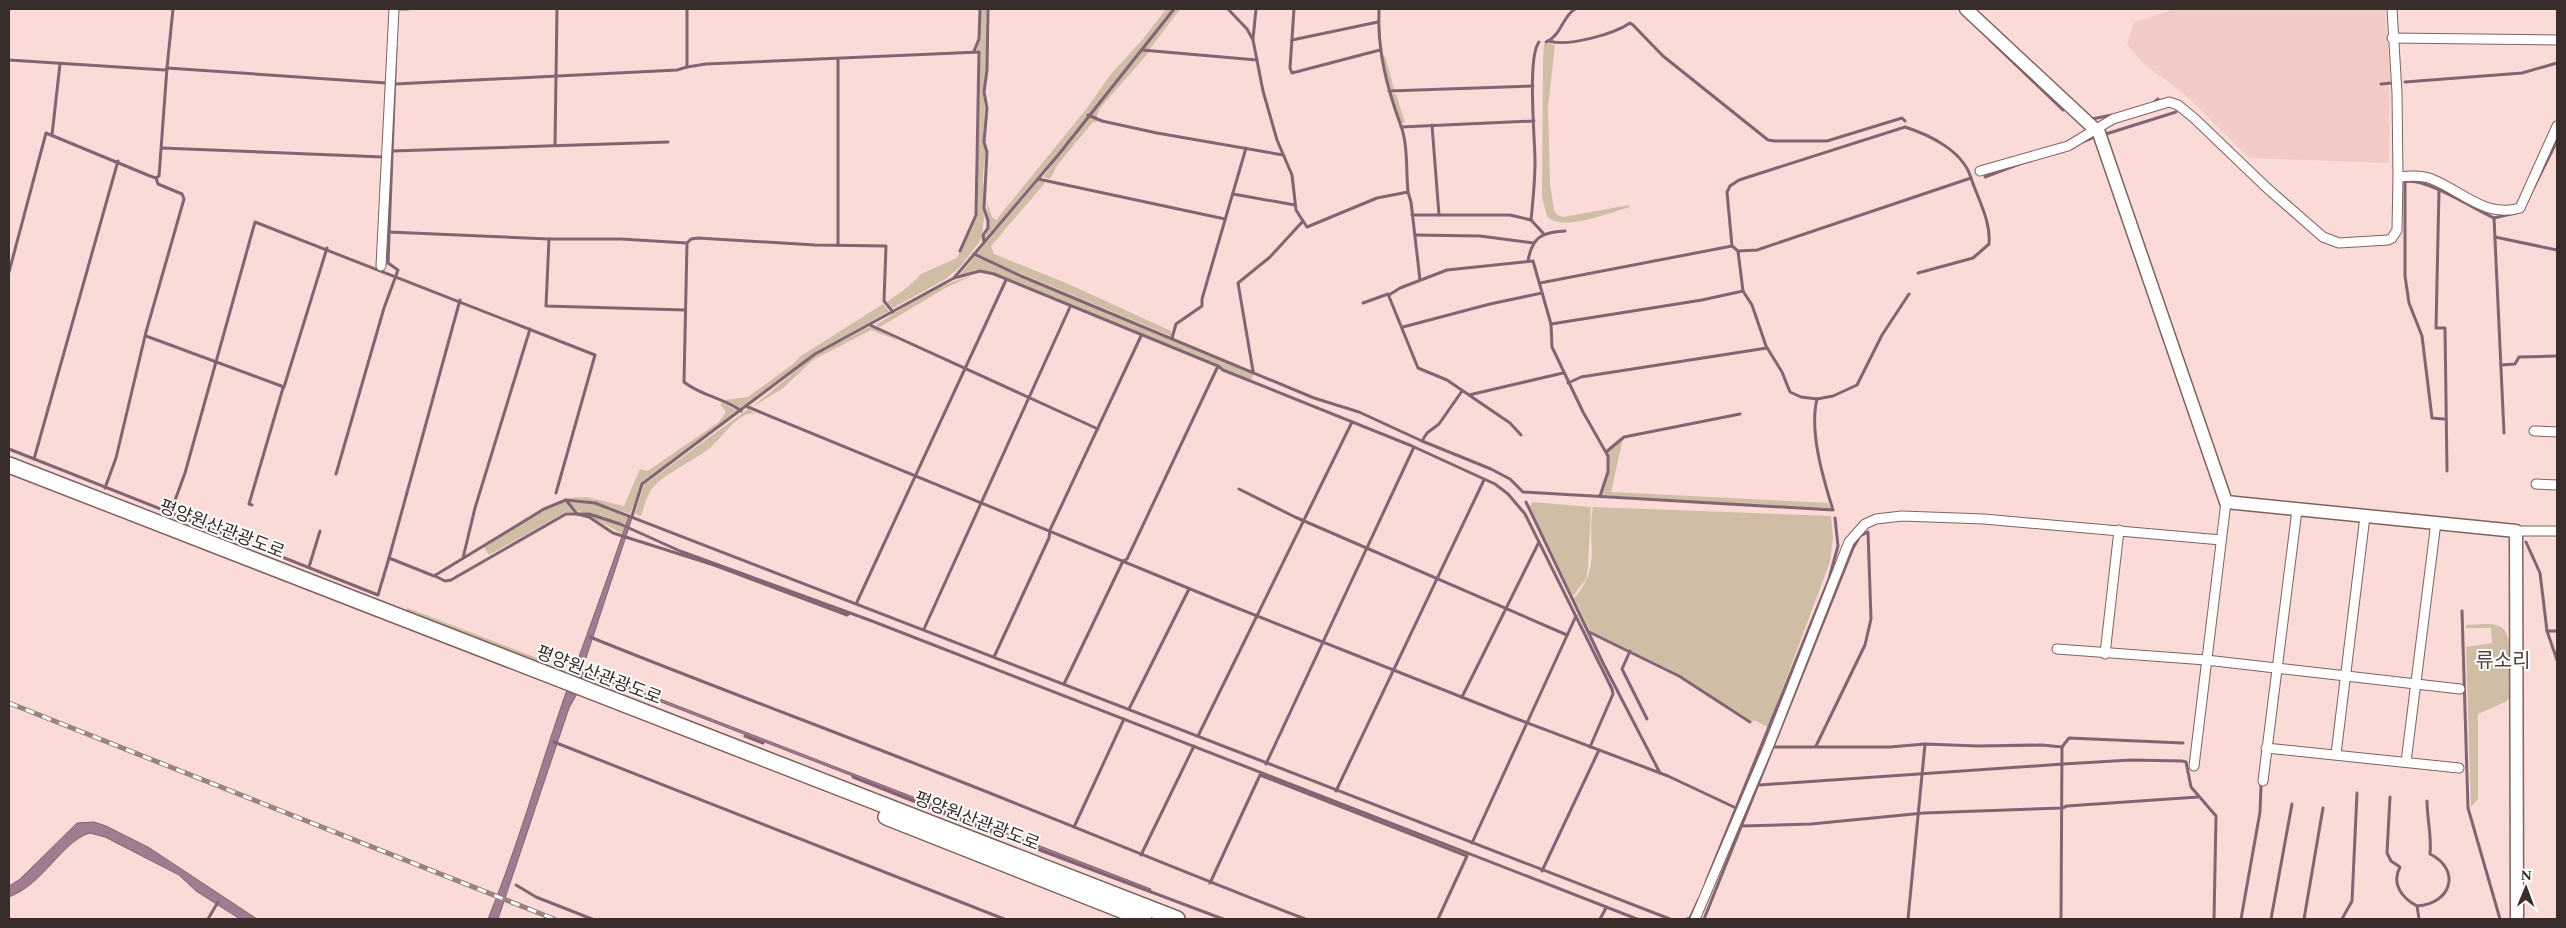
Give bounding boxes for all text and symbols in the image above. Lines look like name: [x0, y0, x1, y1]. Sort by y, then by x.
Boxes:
street label: 평양원산관광도로: [155, 493, 289, 566]
street label: 평양원산관광도로: [532, 639, 666, 712]
district label: 류소리: [2475, 646, 2531, 676]
street label: 평양원산관광도로: [910, 785, 1044, 858]
north arrow: [2501, 863, 2551, 913]
text: N: [2520, 865, 2532, 886]

